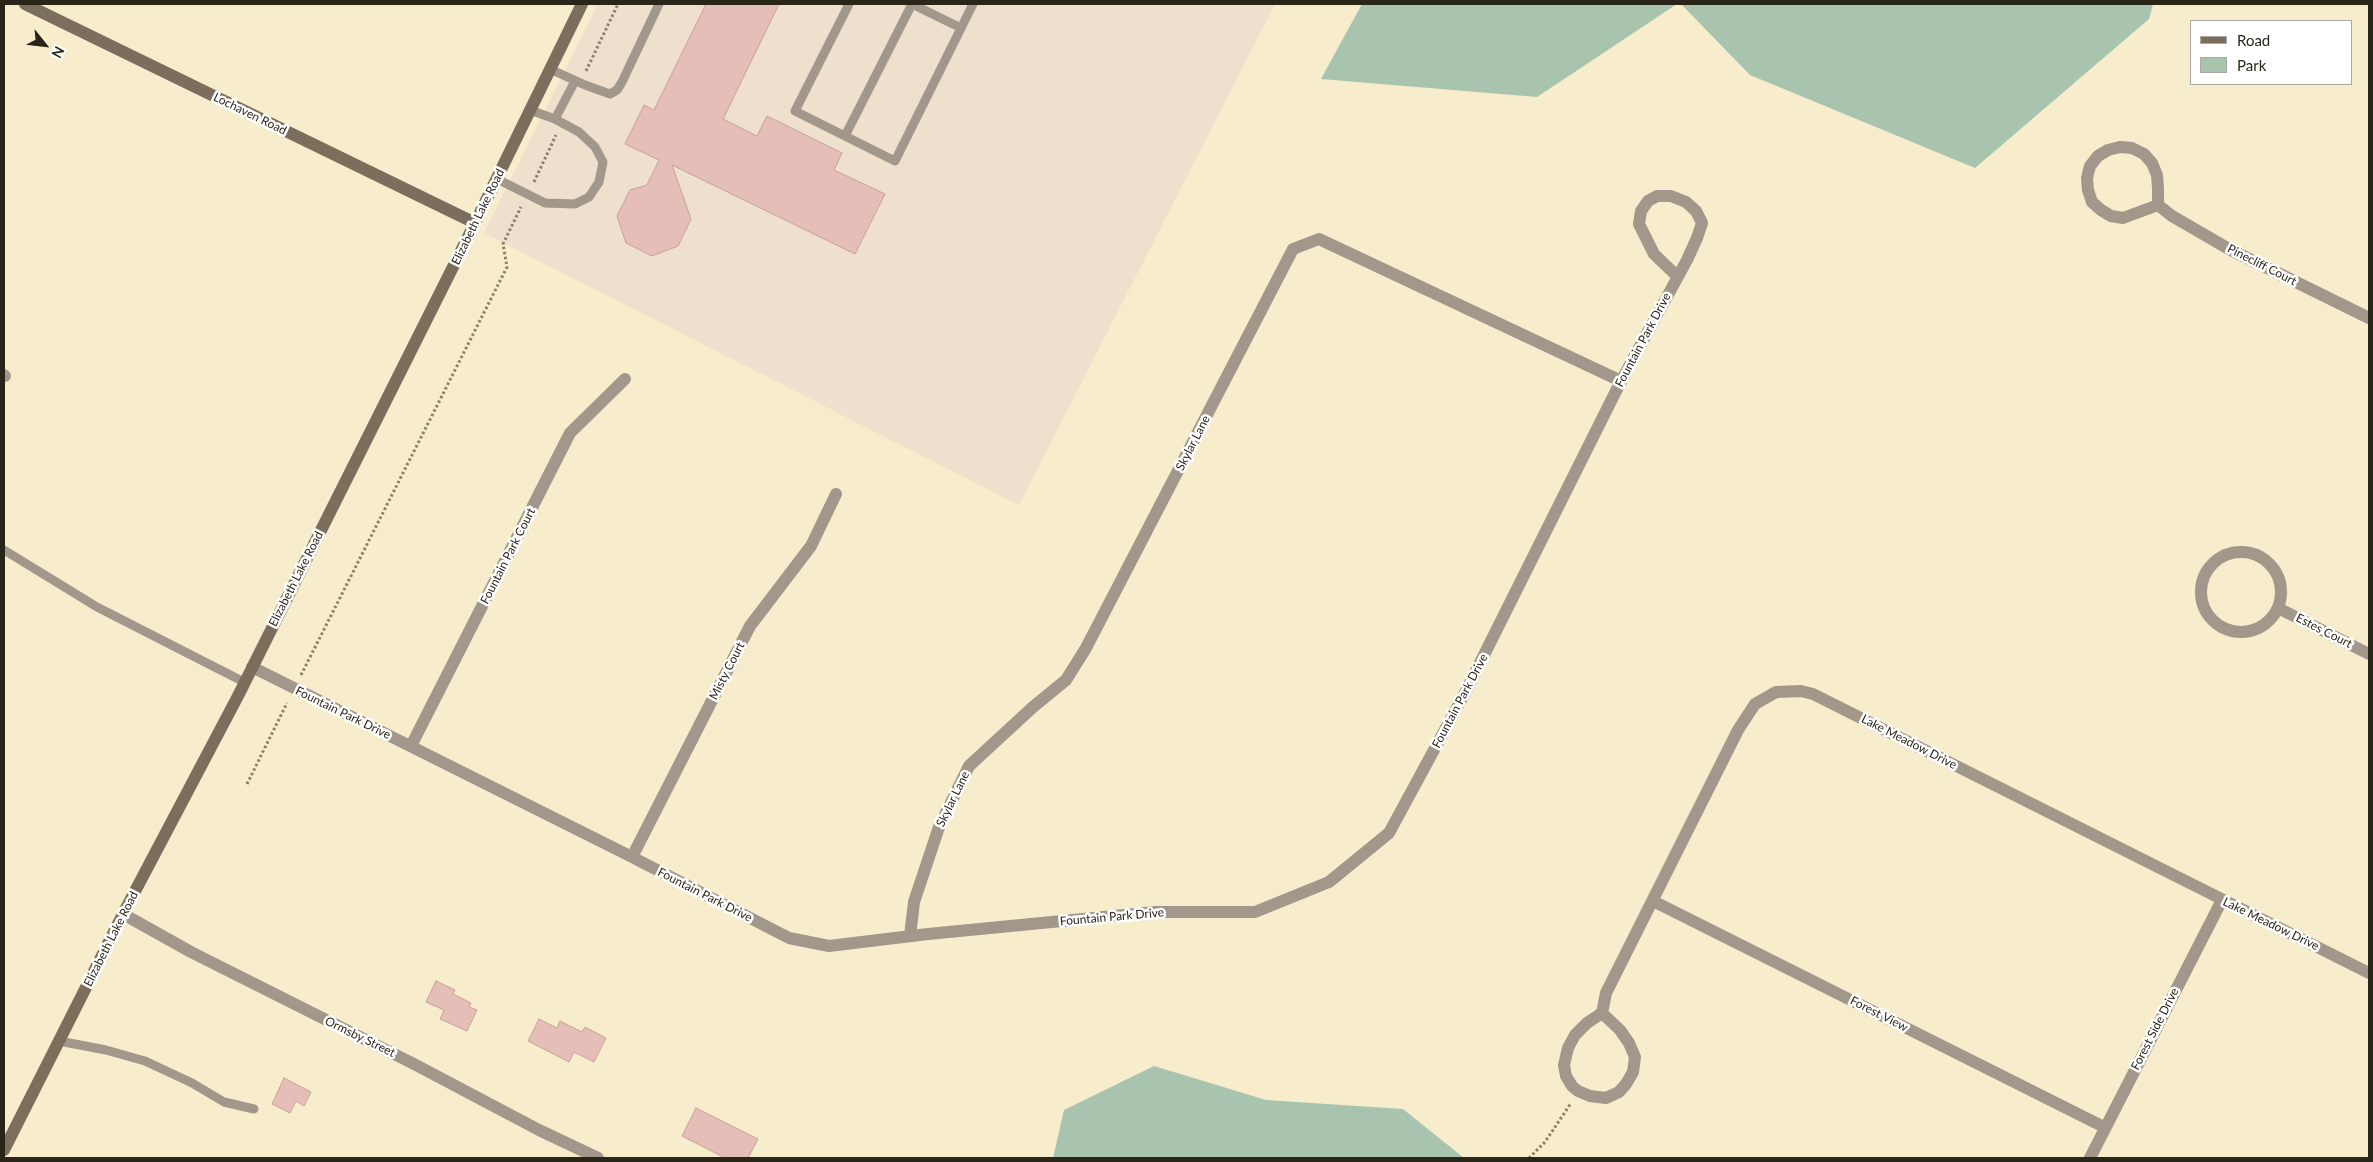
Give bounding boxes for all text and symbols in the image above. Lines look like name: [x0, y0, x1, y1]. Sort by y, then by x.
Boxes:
north arrow: [20, 20, 70, 70]
legend: [2190, 20, 2353, 85]
text: Road: [2237, 31, 2270, 49]
text: N: [49, 44, 69, 61]
text: Park: [2237, 56, 2266, 74]
street label: Lochaven Road: [211, 90, 289, 138]
street label: Elizabeth Lake Road: [449, 167, 507, 267]
street label: Pinecliff Court: [2225, 241, 2299, 289]
street label: Fountain Park Drive: [1612, 291, 1674, 389]
street label: Skylar Lane: [1173, 413, 1213, 473]
street label: Fountain Park Court: [478, 506, 538, 606]
street label: Elizabeth Lake Road: [266, 529, 326, 629]
street label: Estes Court: [2294, 611, 2354, 651]
street label: Misty Court: [706, 640, 748, 702]
street label: Fountain Park Drive: [1429, 652, 1491, 750]
street label: Fountain Park Drive: [293, 684, 393, 742]
street label: Lake Meadow Drive: [1859, 712, 1959, 772]
street label: Skylar Lane: [933, 769, 973, 829]
street label: Fountain Park Drive: [655, 865, 755, 925]
street label: Elizabeth Lake Road: [81, 889, 141, 989]
street label: Lake Meadow Drive: [2221, 894, 2321, 954]
street label: Fountain Park Drive: [1059, 905, 1165, 929]
street label: Forest Side Drive: [2128, 986, 2182, 1072]
street label: Forest View: [1848, 993, 1910, 1035]
street label: Ormsby Street: [323, 1014, 397, 1060]

